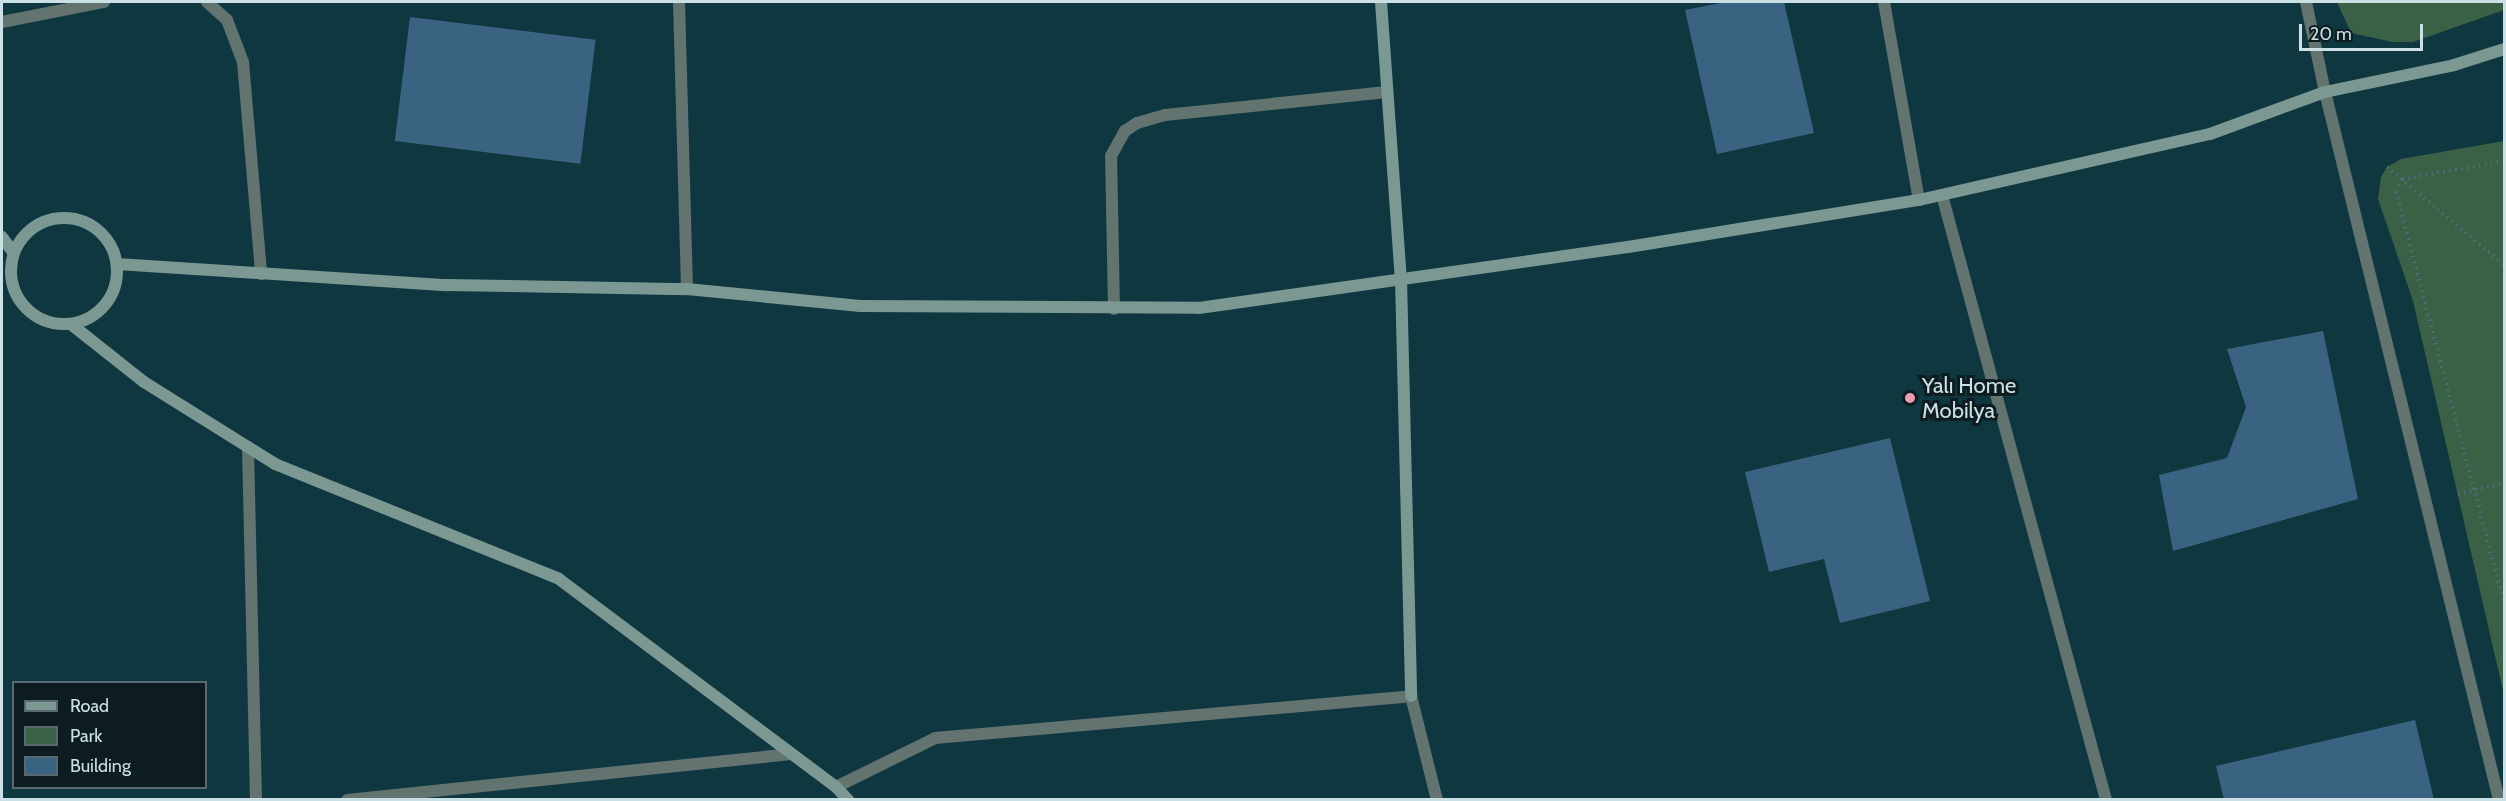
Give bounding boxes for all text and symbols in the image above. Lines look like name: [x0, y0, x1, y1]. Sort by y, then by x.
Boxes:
scale bar: [2302, 12, 2426, 50]
text: 20 m: [2310, 23, 2352, 45]
place label: Yalı Home Mobilya: [1922, 372, 2016, 424]
marker: Yalı Home Mobilya: [1903, 391, 1917, 405]
legend: [12, 681, 207, 789]
text: Road: [70, 695, 109, 717]
text: Park: [70, 725, 102, 747]
text: Building: [70, 755, 131, 777]

